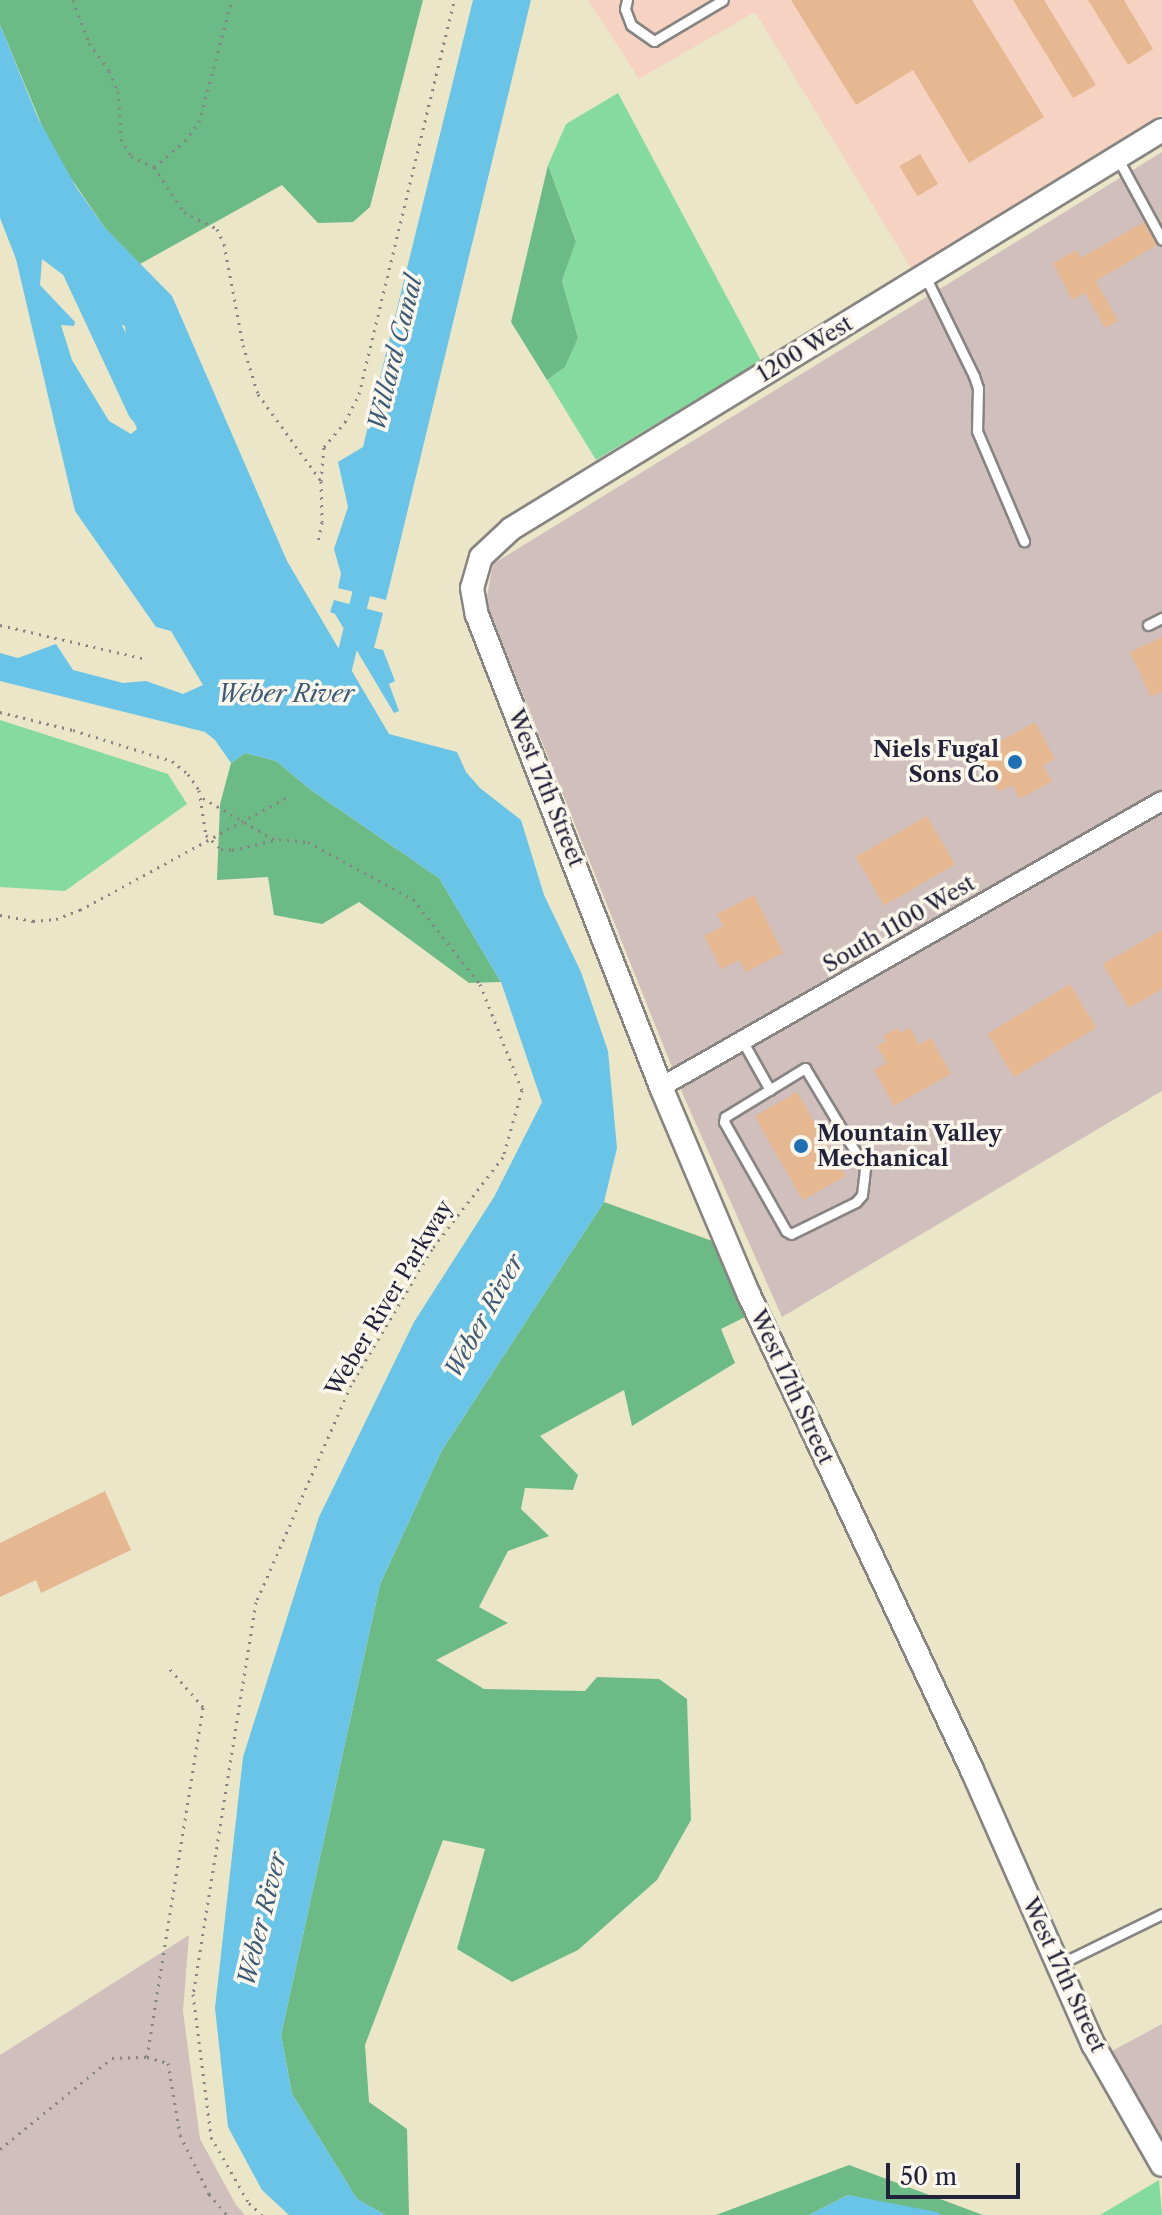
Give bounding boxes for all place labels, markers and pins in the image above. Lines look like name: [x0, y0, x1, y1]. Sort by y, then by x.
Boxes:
place label: Niels Fugal Sons Co: [873, 736, 999, 788]
marker: Niels Fugal Sons Co: [1006, 753, 1024, 771]
place label: Mountain Valley Mechanical: [817, 1120, 1003, 1172]
marker: Mountain Valley Mechanical: [792, 1137, 810, 1155]

